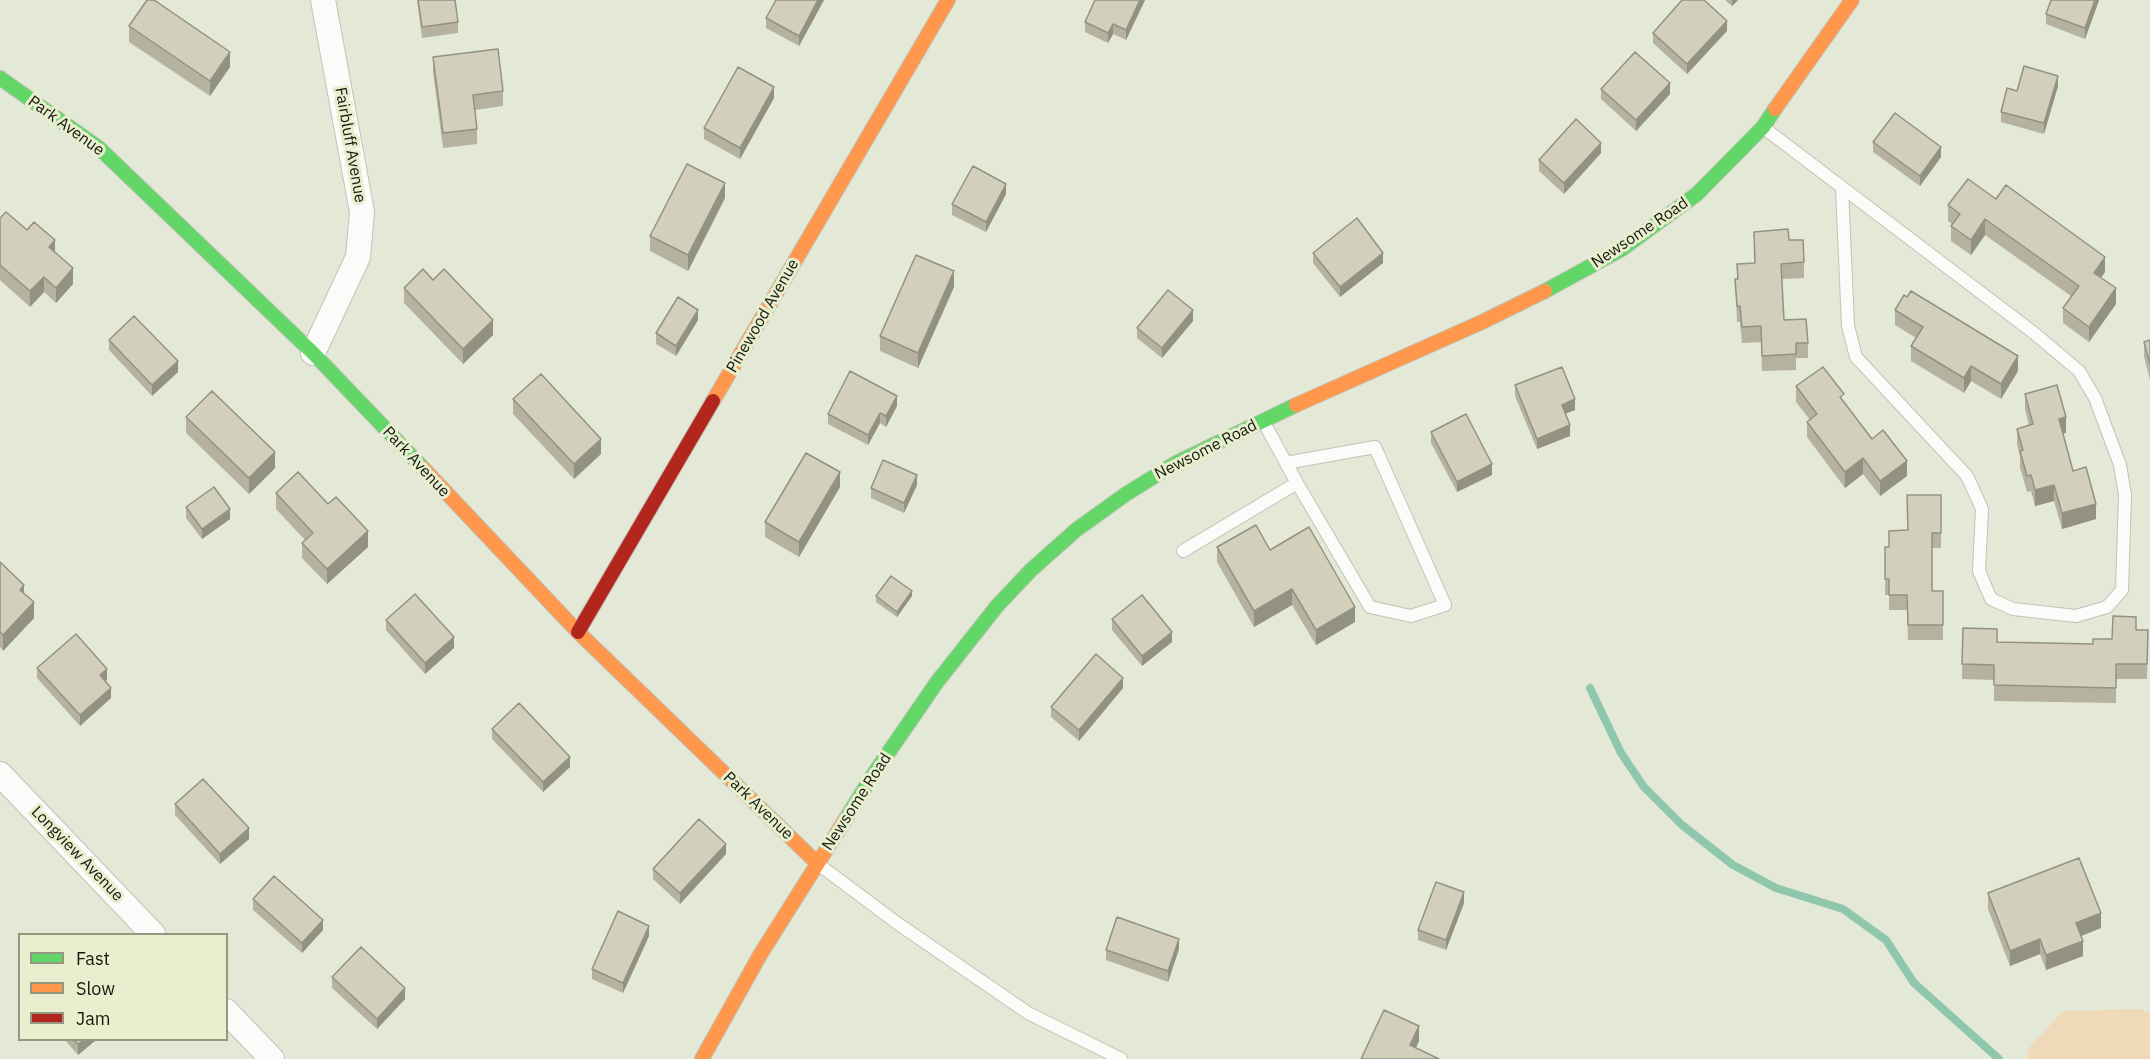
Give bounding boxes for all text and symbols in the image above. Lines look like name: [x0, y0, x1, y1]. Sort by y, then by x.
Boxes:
street label: Fairbluff Avenue: [330, 86, 370, 204]
street label: Park Avenue: [24, 92, 108, 160]
street label: Newsome Road: [1588, 194, 1692, 272]
street label: Pinewood Avenue: [723, 256, 803, 376]
street label: Newsome Road: [1152, 416, 1260, 484]
street label: Park Avenue: [378, 423, 454, 501]
street label: Newsome Road: [818, 750, 896, 854]
street label: Park Avenue: [719, 768, 797, 844]
street label: Longview Avenue: [27, 803, 127, 905]
legend: [18, 933, 228, 1041]
text: Fast: [76, 947, 110, 970]
text: Slow: [76, 977, 115, 1000]
text: Jam: [76, 1007, 111, 1030]

